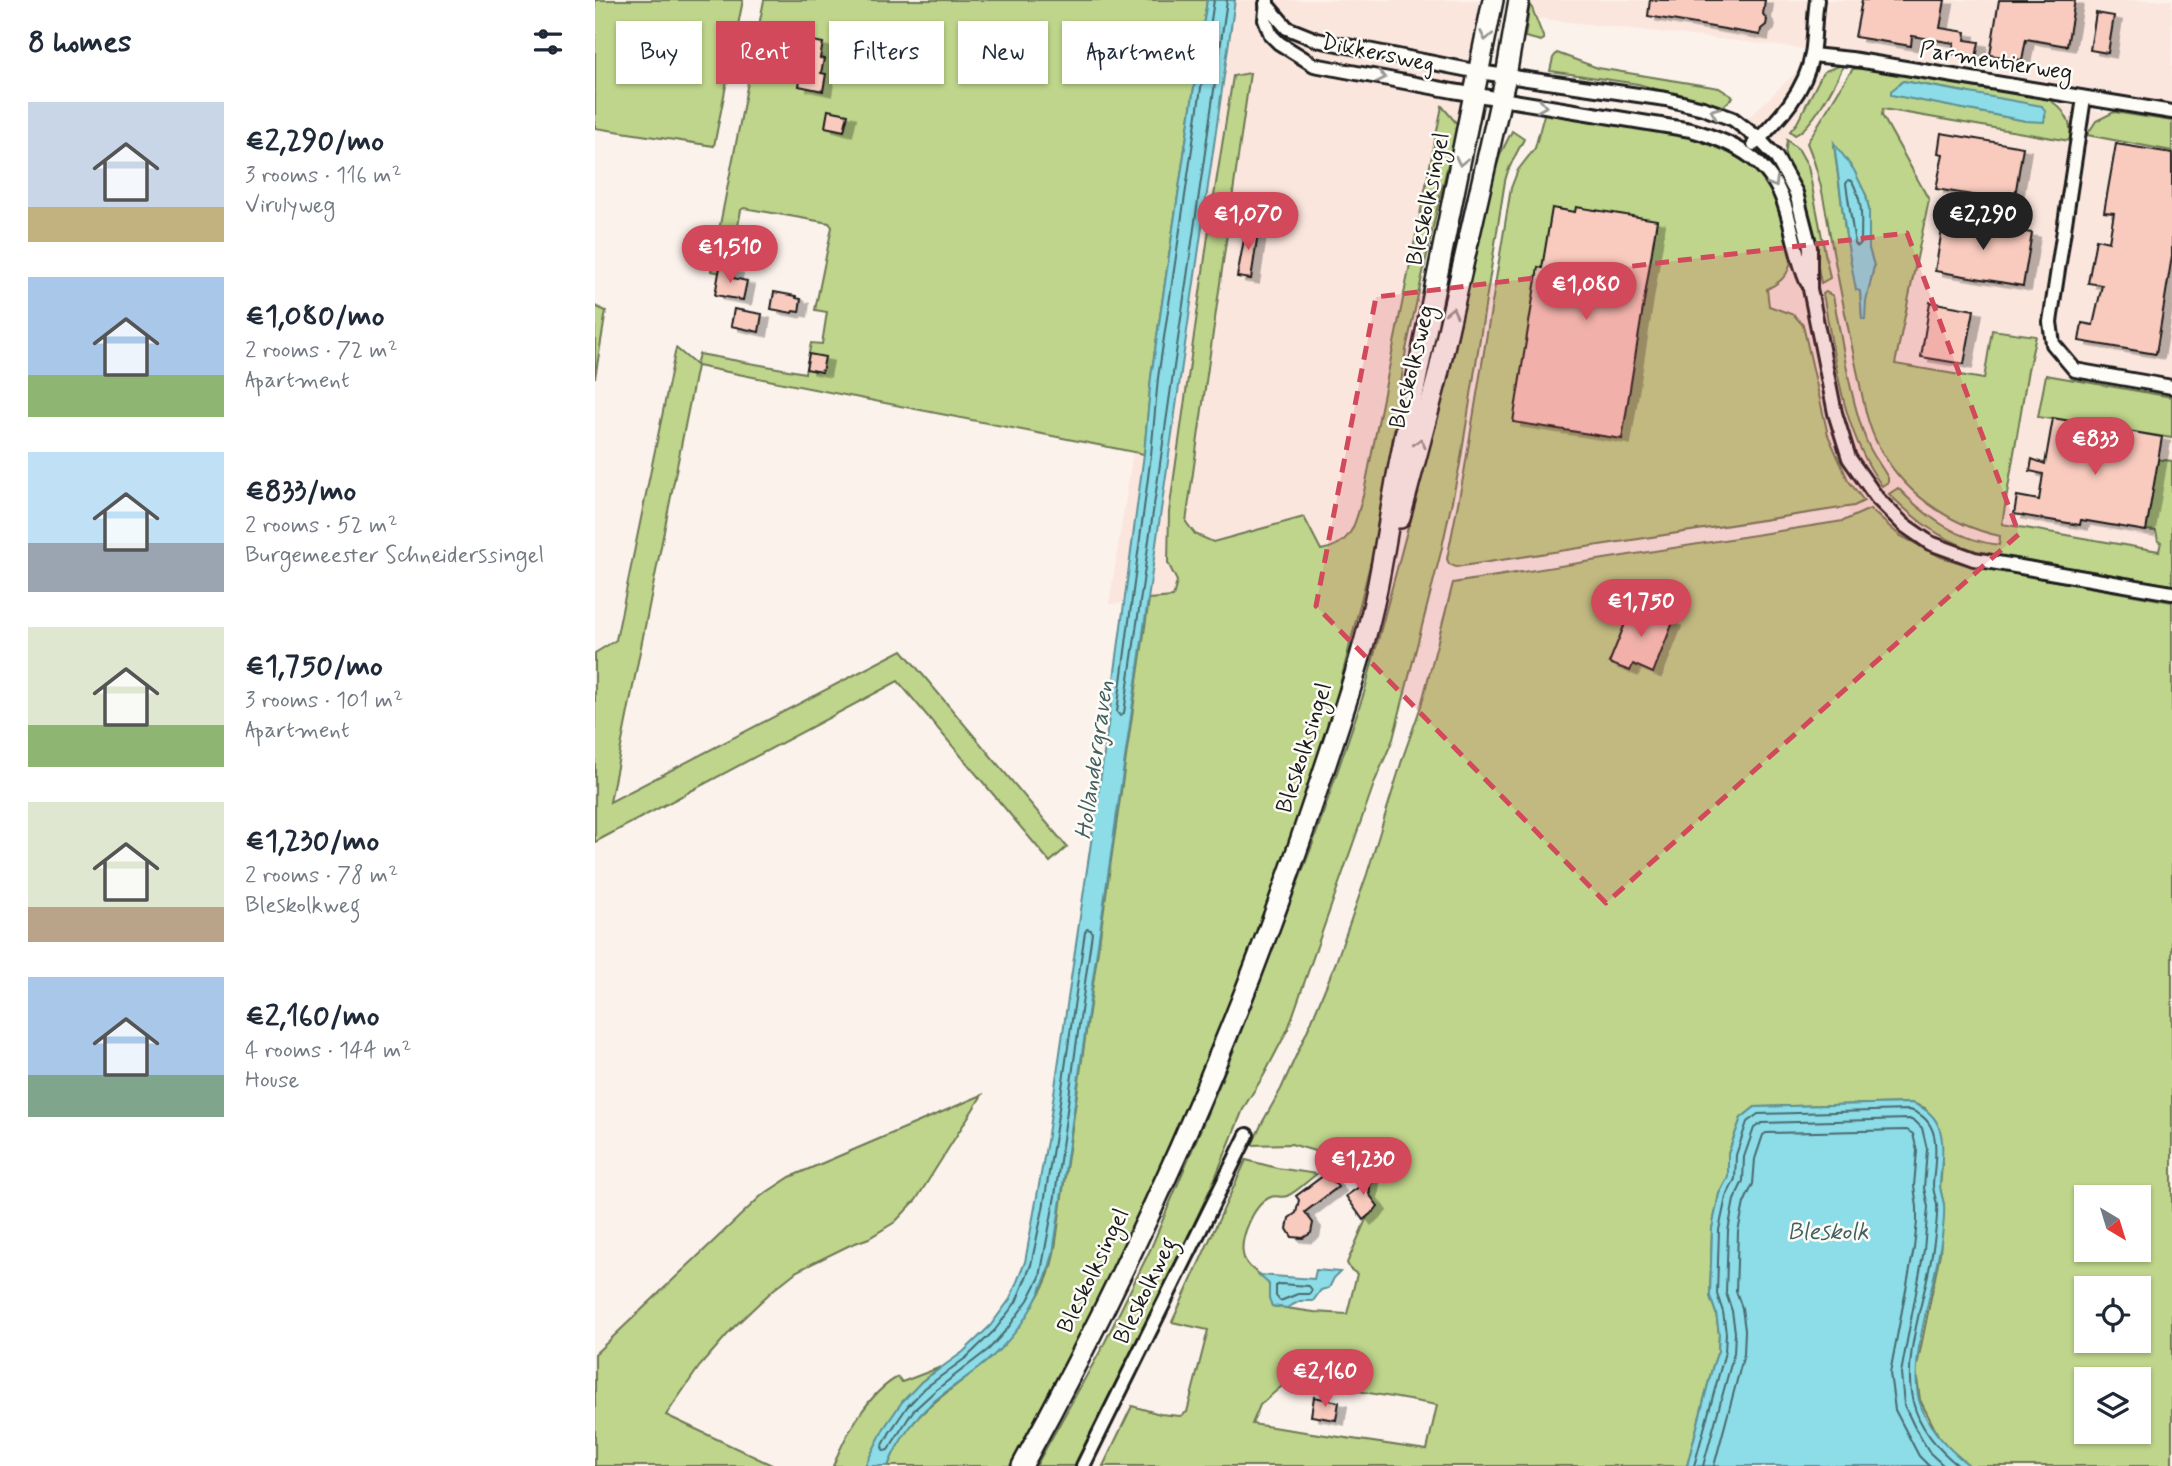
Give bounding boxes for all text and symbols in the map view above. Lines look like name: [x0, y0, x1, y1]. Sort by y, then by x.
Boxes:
chip: Buy: [616, 21, 702, 84]
chip: Rent: [716, 21, 815, 84]
chip: Filters: [829, 21, 944, 84]
chip: New: [958, 21, 1048, 84]
chip: Apartment: [1062, 21, 1219, 84]
text: 8 homes: [28, 23, 131, 62]
icon: filters: [529, 23, 567, 61]
street label: Dikkersweg: [1319, 27, 1437, 81]
one-way arrow: [1479, 30, 1494, 42]
street label: Parmentierweg: [1917, 35, 2075, 91]
one-way arrow: [1375, 69, 1387, 84]
one-way arrow: [1536, 98, 1548, 113]
one-way arrow: [1710, 107, 1722, 121]
text: €2,290/mo: [245, 122, 384, 161]
icon: home: [84, 130, 168, 214]
street label: Bleskolksingel: [1400, 130, 1460, 269]
one-way arrow: [1455, 155, 1470, 167]
text: 3 rooms · 116 m²: [245, 161, 402, 191]
one-way arrow: [1765, 175, 1778, 188]
text: Virulyweg: [245, 191, 335, 221]
pin: €1,070: [1191, 192, 1305, 252]
pin: €2,290: [1926, 192, 2040, 252]
text: €1,070: [1213, 200, 1283, 230]
text: €2,290: [1949, 200, 2017, 230]
pin: €1,510: [673, 226, 787, 285]
text: €1,510: [698, 233, 762, 263]
pin: €1,080: [1529, 262, 1643, 322]
text: €1,080: [1552, 270, 1620, 300]
text: €1,080/mo: [245, 297, 385, 336]
street label: Bleskolksweg: [1383, 302, 1445, 432]
icon: home: [84, 305, 168, 389]
one-way arrow: [1443, 306, 1458, 318]
text: 2 rooms · 72 m²: [245, 336, 398, 366]
text: Apartment: [245, 366, 350, 396]
pin: €833: [2054, 418, 2136, 477]
text: €833: [2071, 425, 2119, 455]
one-way arrow: [1412, 437, 1426, 449]
text: €833/mo: [245, 472, 356, 511]
icon: home: [84, 480, 168, 564]
text: 2 rooms · 52 m²: [245, 511, 398, 541]
text: Burgemeester Schneiderssingel: [245, 541, 544, 571]
pin: €1,750: [1584, 580, 1698, 639]
text: €1,750: [1607, 587, 1675, 617]
text: €1,750/mo: [245, 647, 383, 686]
icon: home: [84, 655, 168, 739]
water label: Hollandergraven: [1068, 678, 1122, 842]
street label: Bleskolksingel: [1270, 679, 1342, 818]
text: 3 rooms · 101 m²: [245, 686, 403, 716]
text: Apartment: [245, 716, 350, 746]
text: €1,230/mo: [245, 822, 379, 861]
icon: home: [84, 830, 168, 914]
text: 2 rooms · 78 m²: [245, 861, 398, 891]
text: Bleskolkweg: [245, 891, 360, 921]
text: €2,160/mo: [245, 997, 379, 1036]
icon: home: [84, 1005, 168, 1089]
text: 4 rooms · 144 m²: [245, 1036, 412, 1066]
text: House: [245, 1066, 299, 1096]
pin: €1,230: [1306, 1138, 1420, 1197]
text: €1,230: [1331, 1145, 1395, 1175]
north arrow: [2074, 1185, 2151, 1262]
map controls: [2074, 1185, 2151, 1444]
street label: Bleskolksingel: [1051, 1204, 1139, 1339]
water label: Bleskolk: [1787, 1217, 1869, 1248]
street label: Bleskolkweg: [1107, 1233, 1187, 1350]
button: locate: [2074, 1276, 2151, 1353]
pin: €2,160: [1268, 1350, 1382, 1409]
text: €2,160: [1293, 1357, 1357, 1387]
button: layers: [2074, 1367, 2151, 1444]

